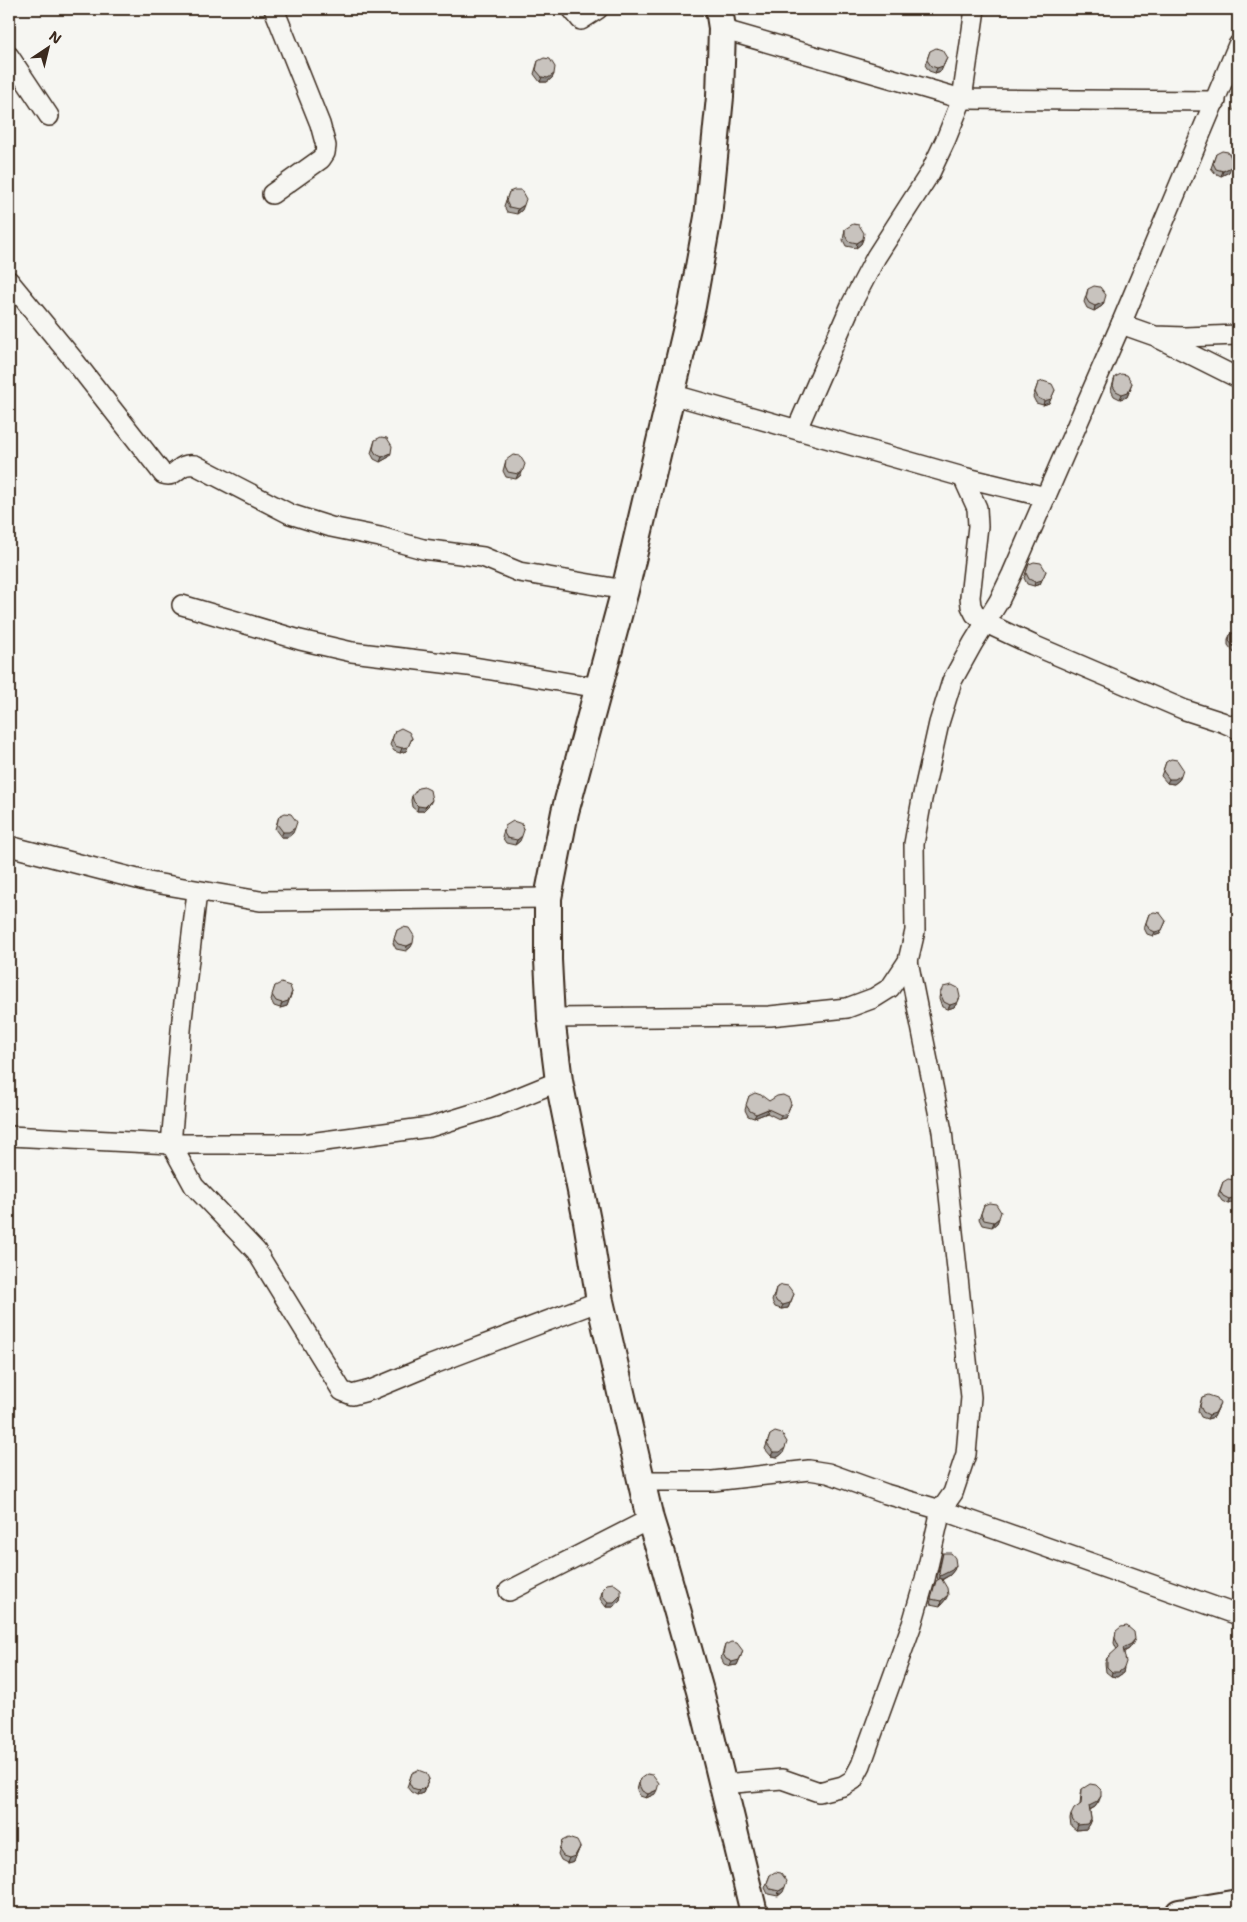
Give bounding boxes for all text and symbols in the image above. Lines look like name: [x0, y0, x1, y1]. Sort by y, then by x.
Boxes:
north arrow: [22, 22, 72, 72]
text: N: [46, 27, 65, 48]

